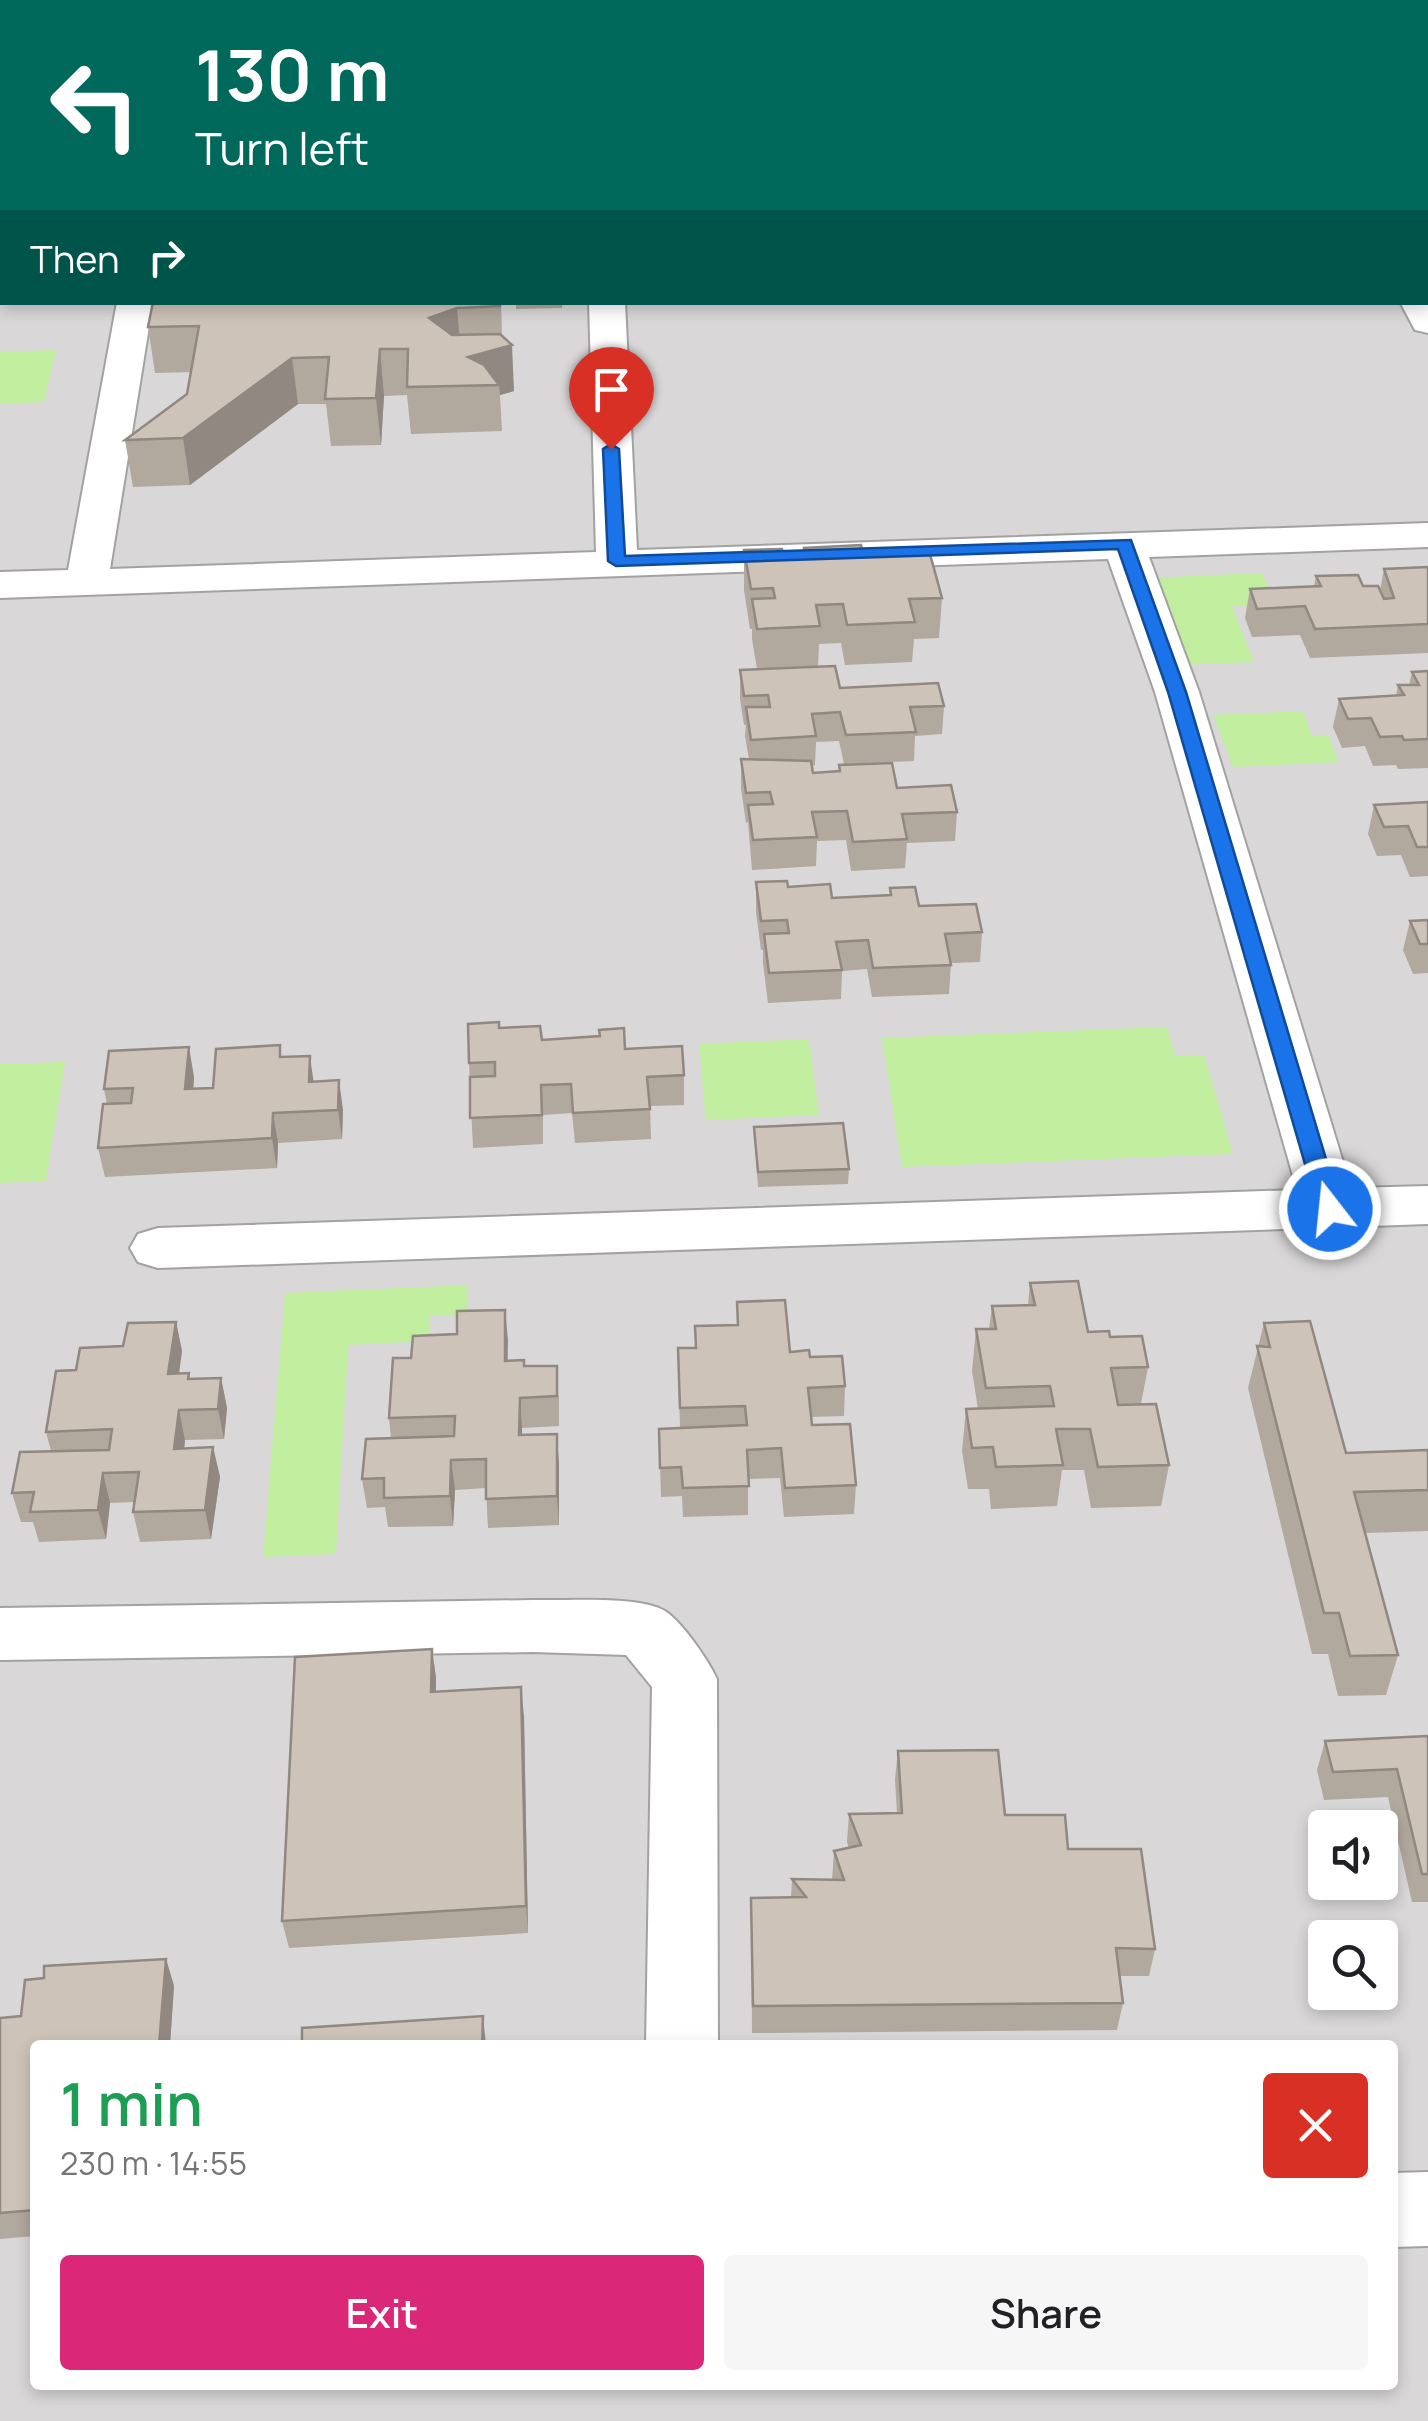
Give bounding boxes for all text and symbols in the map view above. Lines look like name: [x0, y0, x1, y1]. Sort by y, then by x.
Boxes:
text: 130 m: [195, 26, 389, 122]
icon: left: [30, 40, 160, 170]
text: Turn left: [195, 117, 369, 179]
icon: right: [139, 230, 194, 285]
text: Then: [30, 232, 119, 284]
pin: [569, 347, 654, 450]
icon: arrive: [584, 362, 639, 417]
position arrow: [1278, 1157, 1382, 1261]
map controls: [1308, 1810, 1398, 2010]
button: sound: [1308, 1810, 1398, 1900]
button: search: [1308, 1920, 1398, 2010]
text: 1 min: [60, 2062, 203, 2144]
button: close: [1263, 2073, 1368, 2178]
text: 230 m · 14:55: [60, 2141, 247, 2185]
button: Exit: [60, 2255, 704, 2370]
button: Share: [724, 2255, 1368, 2370]

